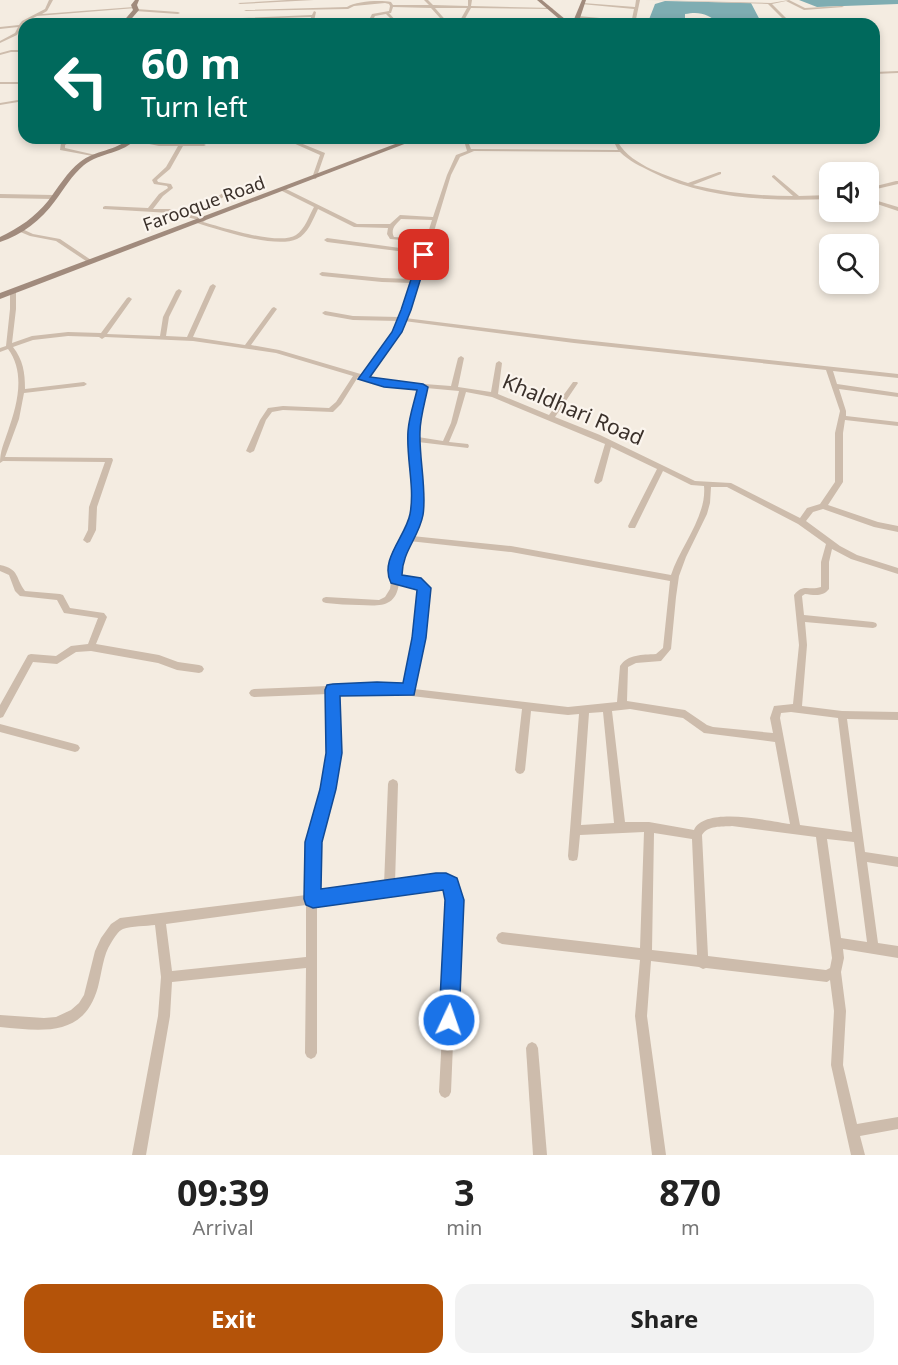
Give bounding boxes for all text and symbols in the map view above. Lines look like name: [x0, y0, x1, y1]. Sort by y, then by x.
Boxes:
text: 60 m: [141, 34, 241, 91]
icon: left: [42, 42, 120, 120]
text: Turn left: [141, 88, 247, 125]
map controls: [819, 162, 879, 294]
button: sound: [819, 162, 879, 222]
street label: Farooque Road: [139, 170, 268, 236]
pin: [398, 229, 449, 280]
button: search: [819, 234, 879, 294]
icon: arrive: [407, 238, 440, 271]
street label: Khaldhari Road: [498, 367, 648, 451]
position arrow: [417, 988, 481, 1052]
text: 09:39: [177, 1168, 269, 1217]
text: 3: [454, 1168, 475, 1217]
text: 870: [659, 1168, 721, 1217]
text: Arrival: [193, 1214, 254, 1241]
text: min: [446, 1214, 482, 1241]
text: m: [681, 1214, 700, 1241]
button: Exit: [24, 1284, 443, 1353]
button: Share: [455, 1284, 874, 1353]

